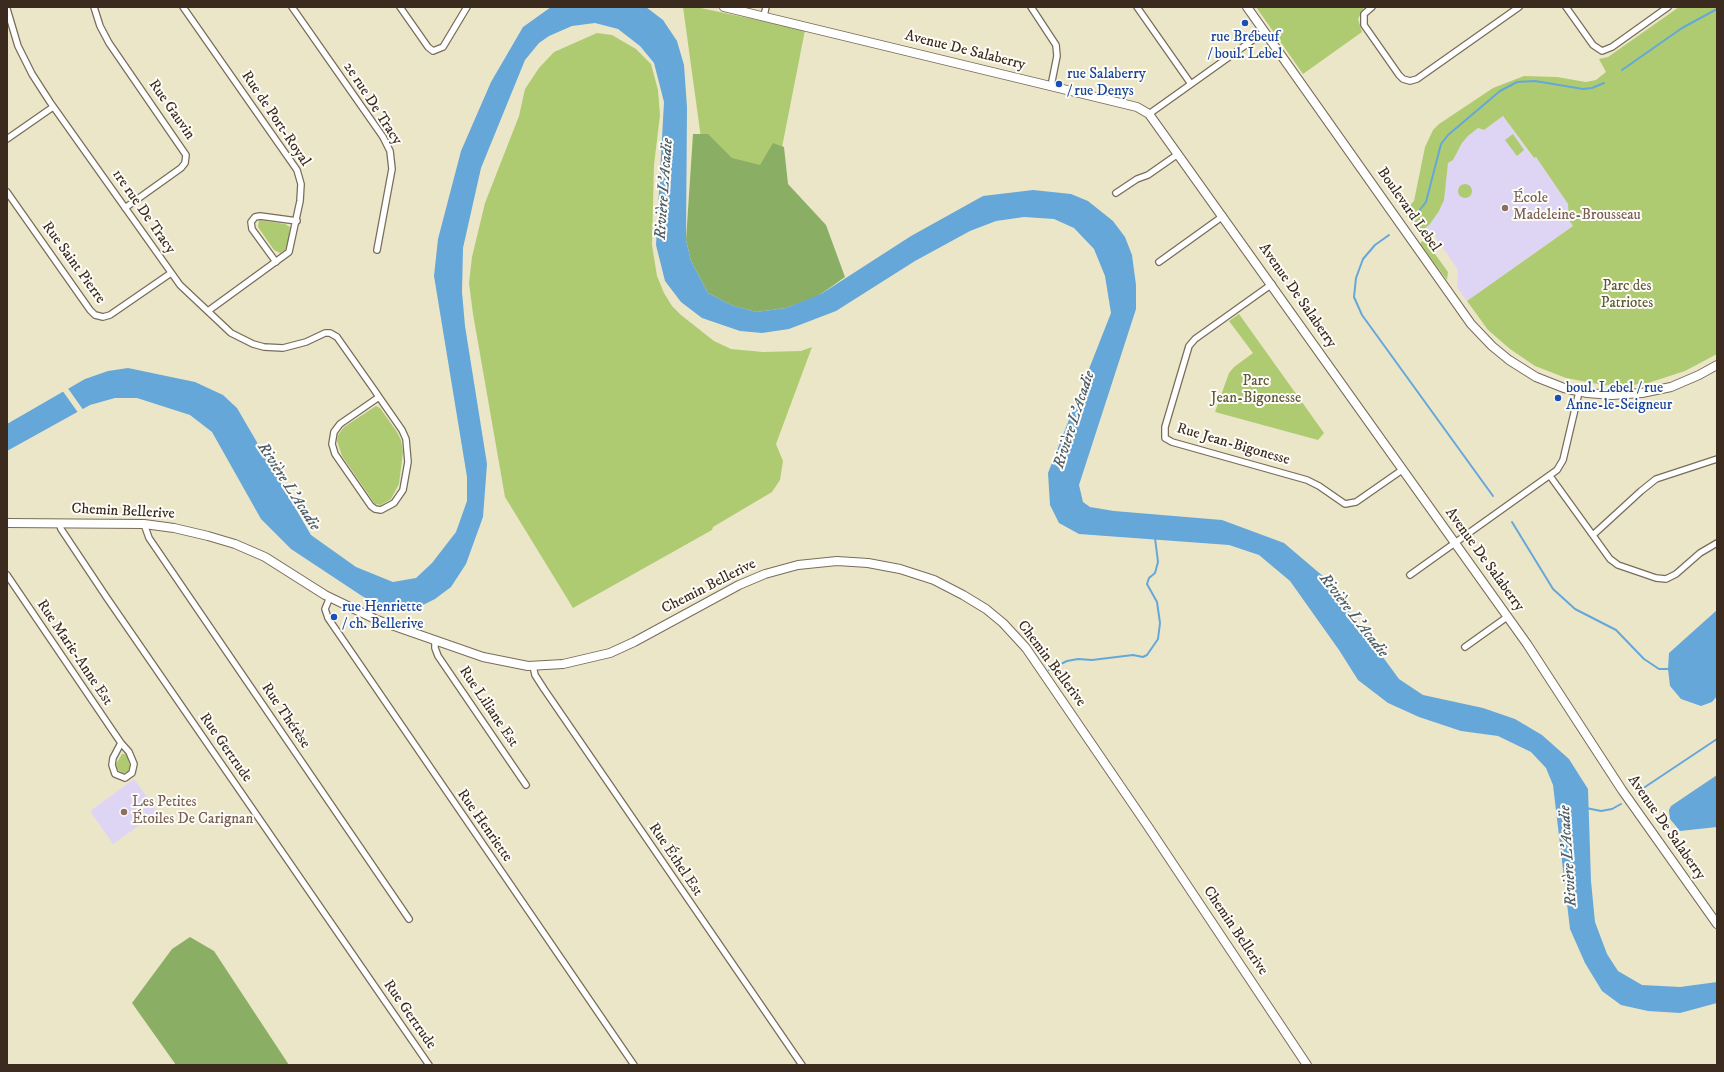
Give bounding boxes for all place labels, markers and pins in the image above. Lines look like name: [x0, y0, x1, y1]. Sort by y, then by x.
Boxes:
marker: rue Brébeuf / boul. Lebel: [1240, 18, 1250, 28]
place label: rue Brébeuf / boul. Lebel: [1208, 29, 1282, 64]
place label: rue Salaberry / rue Denys: [1067, 66, 1146, 101]
marker: rue Salaberry / rue Denys: [1054, 79, 1064, 89]
place label: École Madeleine-Brousseau: [1513, 190, 1641, 225]
marker: École Madeleine-Brousseau: [1500, 203, 1510, 213]
place label: boul. Lebel / rue Anne-le-Seigneur: [1566, 380, 1672, 415]
marker: boul. Lebel / rue Anne-le-Seigneur: [1553, 393, 1563, 403]
place label: rue Henriette / ch. Bellerive: [342, 599, 423, 634]
marker: rue Henriette / ch. Bellerive: [329, 612, 339, 622]
place label: Les Petites Étoiles De Carignan: [132, 794, 253, 829]
marker: Les Petites Étoiles De Carignan: [119, 807, 129, 817]

